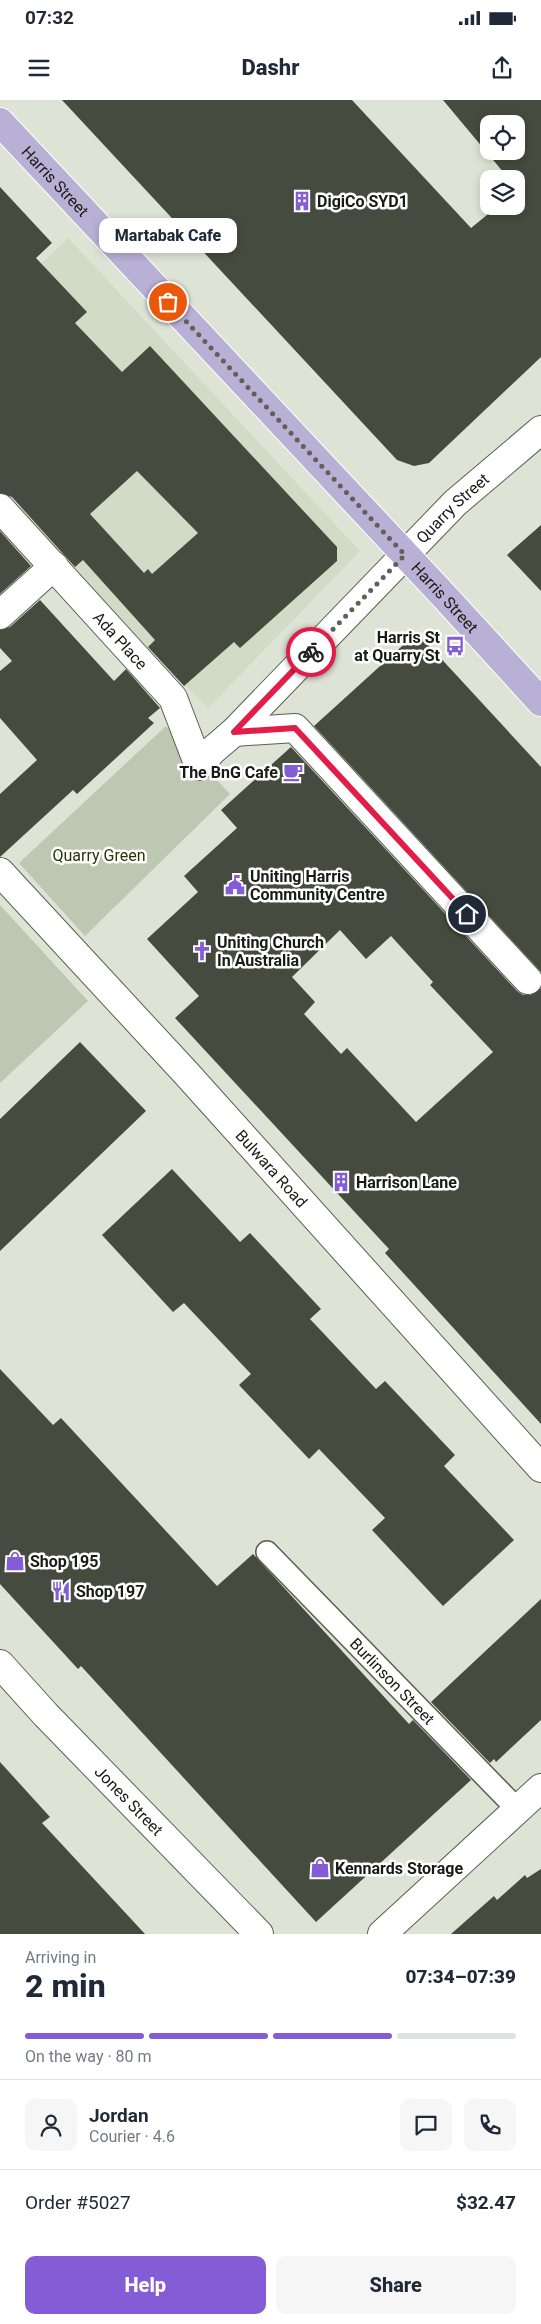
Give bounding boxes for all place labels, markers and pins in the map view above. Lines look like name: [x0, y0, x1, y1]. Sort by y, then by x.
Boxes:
building icon: DigiCo SYD1: [291, 190, 313, 212]
place label: DigiCo SYD1: [317, 192, 408, 211]
callout: Martabak Cafe: [99, 217, 237, 252]
pin: [147, 281, 189, 323]
place label: Harris St at Quarry St: [354, 628, 441, 665]
bus stop icon: Harris St at Quarry St: [444, 635, 466, 657]
cafe icon: The BnG Cafe: [282, 761, 304, 783]
place label: The BnG Cafe: [179, 763, 278, 782]
place label: Uniting Harris Community Centre: [250, 867, 385, 904]
public building icon: Uniting Harris Community Centre: [224, 874, 246, 896]
pin: [446, 893, 488, 935]
place label: Uniting Church In Australia: [217, 933, 324, 970]
church icon: Uniting Church In Australia: [191, 940, 213, 962]
building icon: Harrison Lane: [330, 1171, 352, 1193]
place label: Harrison Lane: [356, 1173, 457, 1192]
shop icon: Shop 195: [4, 1550, 26, 1572]
place label: Shop 195: [30, 1552, 98, 1571]
restaurant icon: Shop 197: [50, 1580, 72, 1602]
place label: Shop 197: [76, 1582, 144, 1601]
shop icon: Kennards Storage: [309, 1857, 331, 1879]
place label: Kennards Storage: [335, 1859, 463, 1878]

